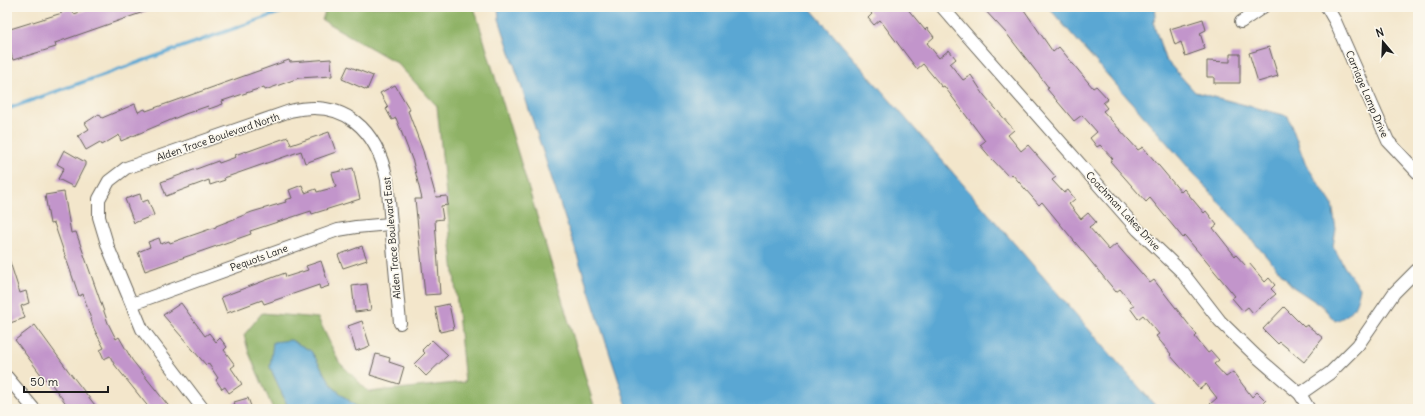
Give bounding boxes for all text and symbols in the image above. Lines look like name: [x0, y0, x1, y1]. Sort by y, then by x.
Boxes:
north arrow: [1363, 22, 1403, 62]
text: N: [1374, 25, 1386, 40]
street label: Carriage Lamp Drive: [1343, 49, 1391, 139]
street label: Alden Trace Boulevard North: [155, 110, 281, 164]
street label: Coachman Lakes Drive: [1083, 169, 1163, 253]
street label: Alden Trace Boulevard East: [380, 176, 404, 300]
street label: Pequots Lane: [228, 242, 290, 274]
scale bar: [24, 368, 108, 394]
text: 50 m: [30, 374, 59, 389]

